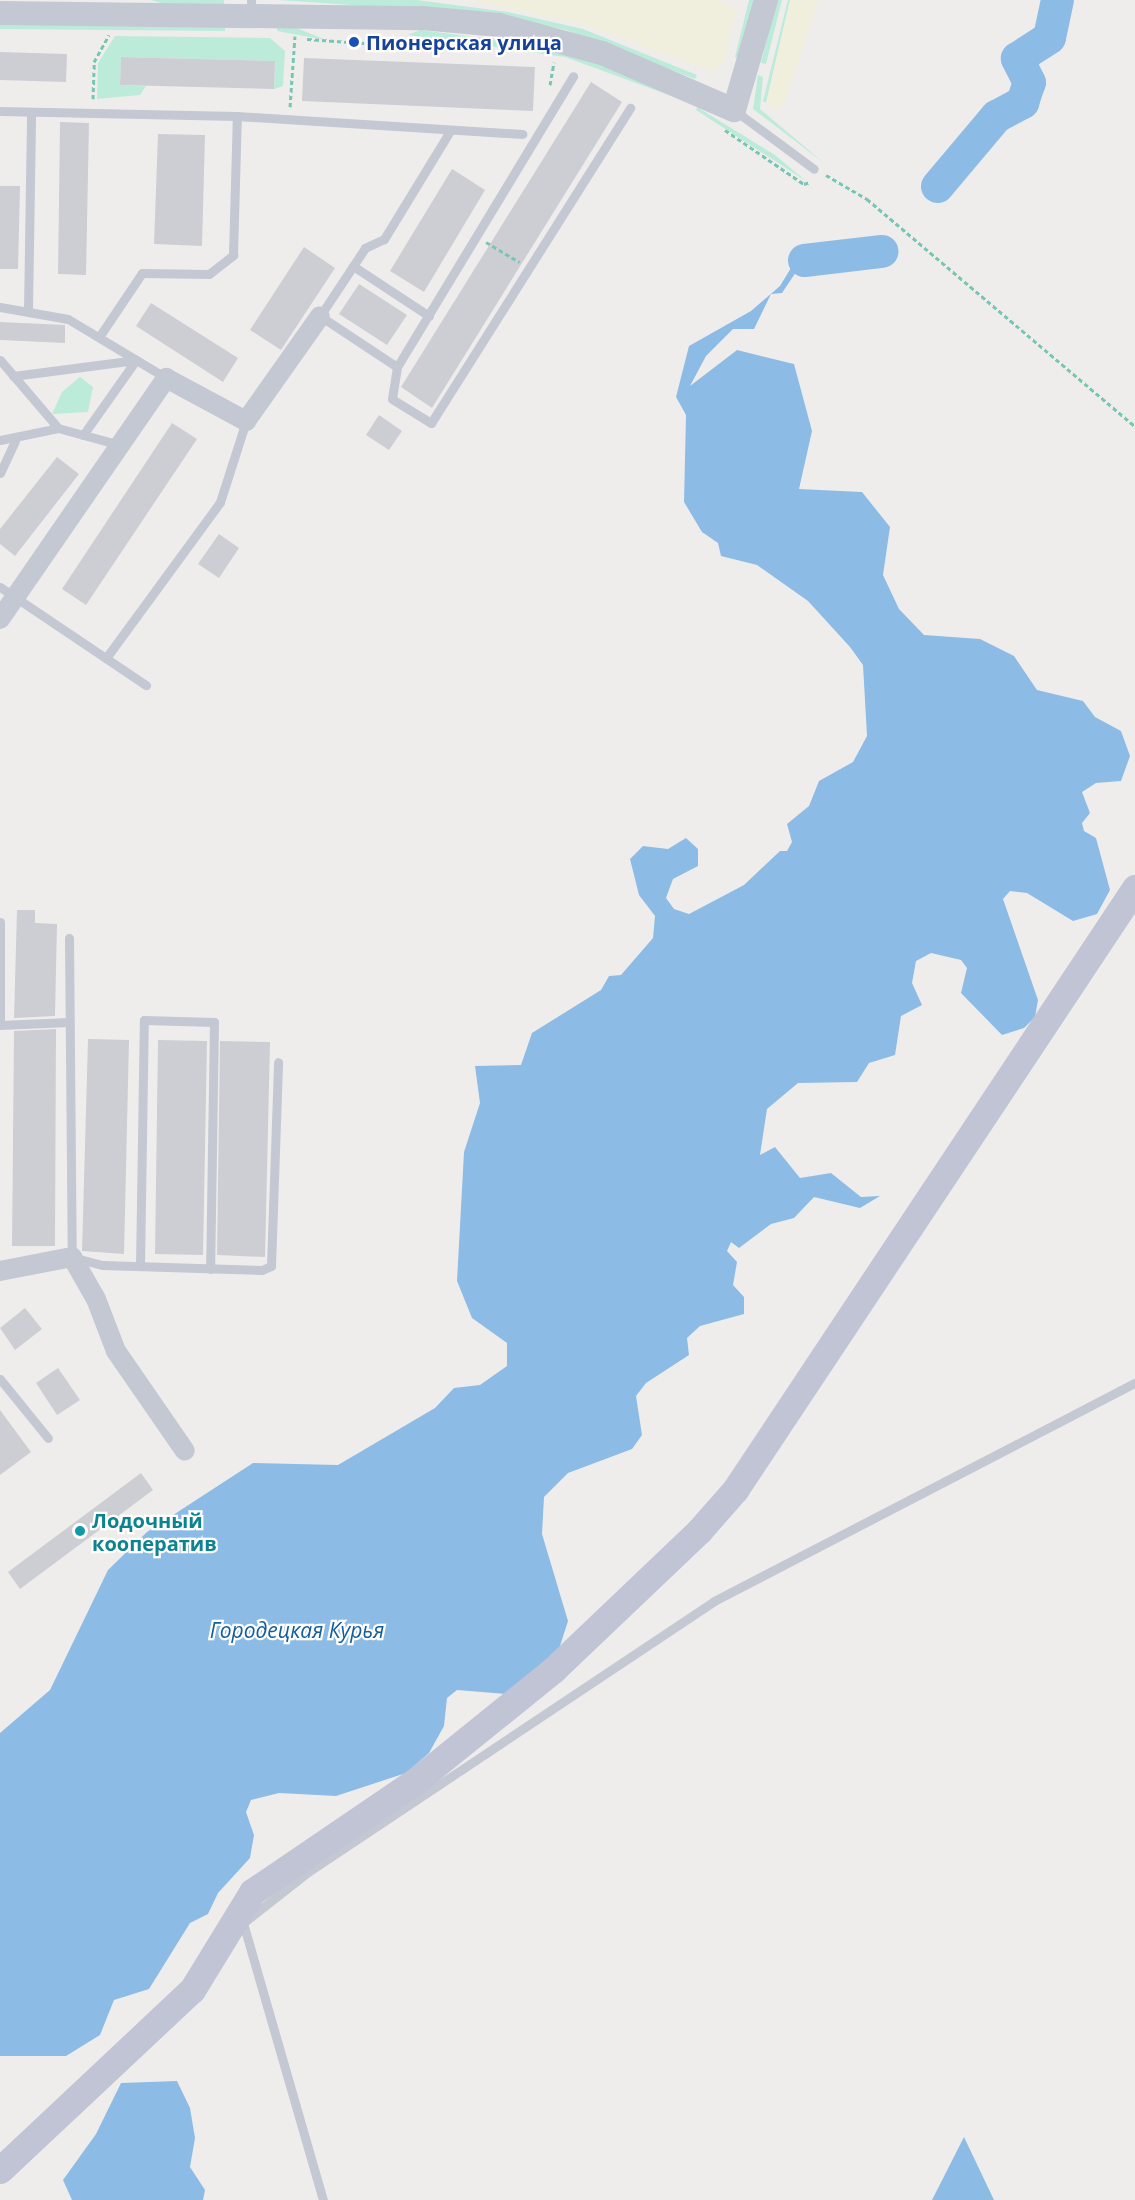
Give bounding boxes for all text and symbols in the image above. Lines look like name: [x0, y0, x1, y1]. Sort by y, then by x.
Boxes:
place label: Пионерская улица: [366, 30, 562, 54]
marker: Пионерская улица: [347, 35, 361, 49]
place label: Лодочный кооператив: [92, 1508, 217, 1555]
marker: Лодочный кооператив: [73, 1524, 87, 1538]
water label: Городецкая Курья: [210, 1617, 384, 1643]

